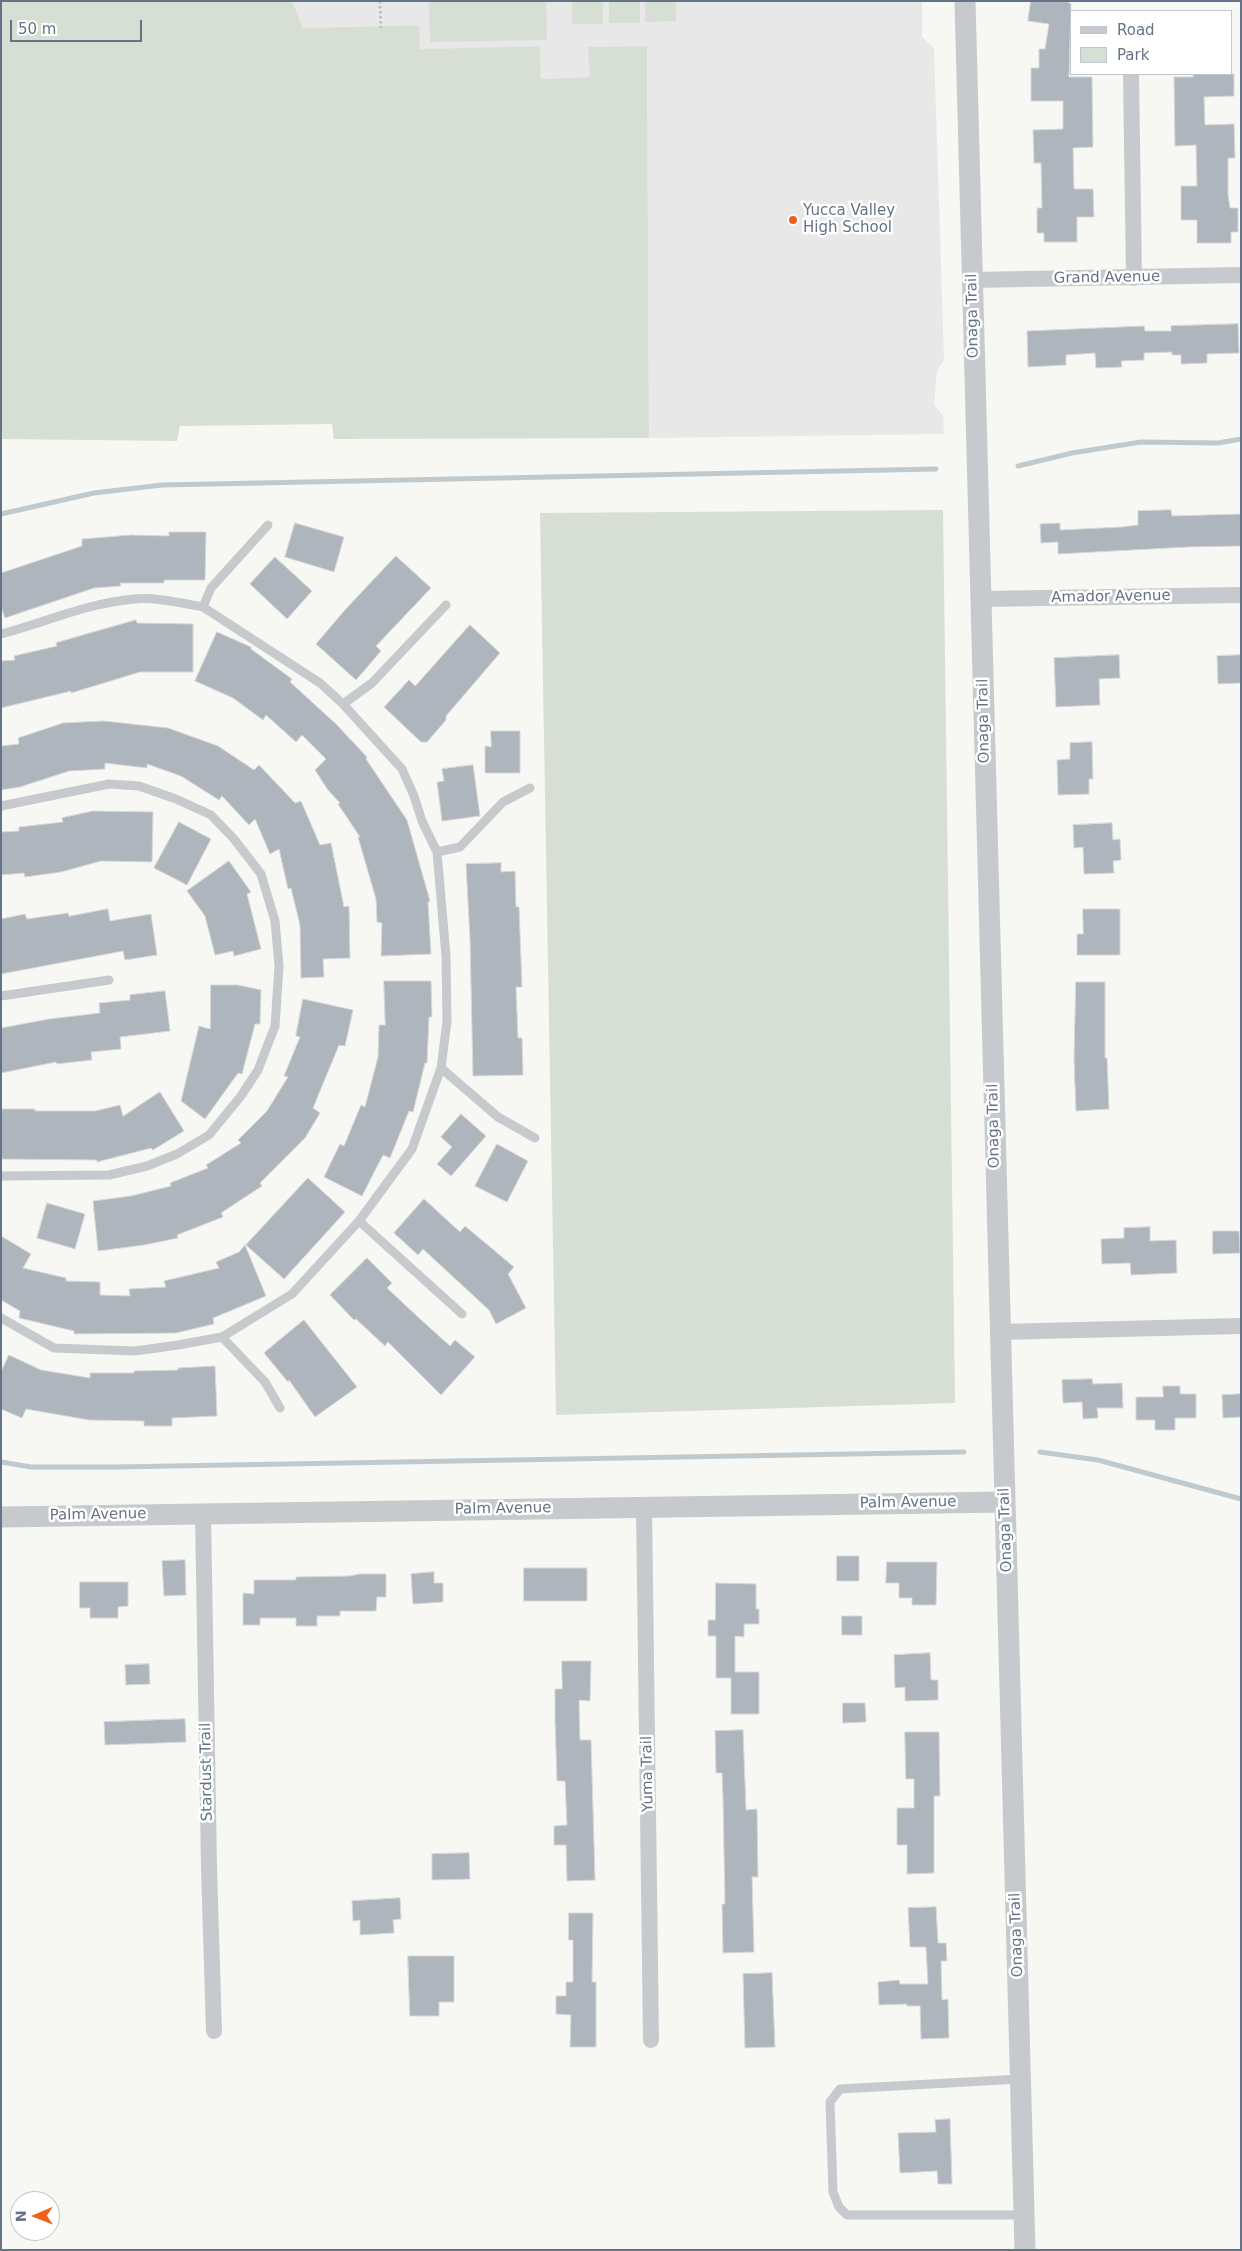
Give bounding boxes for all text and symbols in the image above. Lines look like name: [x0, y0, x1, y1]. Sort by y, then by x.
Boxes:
scale bar: [12, 10, 145, 42]
legend: [1070, 10, 1232, 75]
text: 50 m: [18, 20, 56, 38]
text: Road: [1117, 21, 1155, 39]
text: Park: [1117, 46, 1149, 64]
place label: Yucca Valley High School: [803, 202, 895, 237]
marker: Yucca Valley High School: [787, 214, 799, 226]
street label: Grand Avenue: [1054, 268, 1160, 288]
street label: Onaga Trail: [963, 274, 983, 358]
street label: Amador Avenue: [1051, 587, 1171, 607]
street label: Onaga Trail: [974, 679, 994, 763]
street label: Onaga Trail: [984, 1084, 1004, 1168]
street label: Onaga Trail: [996, 1487, 1016, 1573]
street label: Palm Avenue: [859, 1493, 957, 1513]
street label: Palm Avenue: [454, 1499, 552, 1519]
street label: Palm Avenue: [49, 1505, 147, 1525]
street label: Stardust Trail: [197, 1723, 217, 1821]
street label: Yuma Trail: [638, 1736, 658, 1812]
street label: Onaga Trail: [1007, 1892, 1027, 1978]
north arrow: [10, 2191, 60, 2241]
text: N: [13, 2210, 29, 2222]

